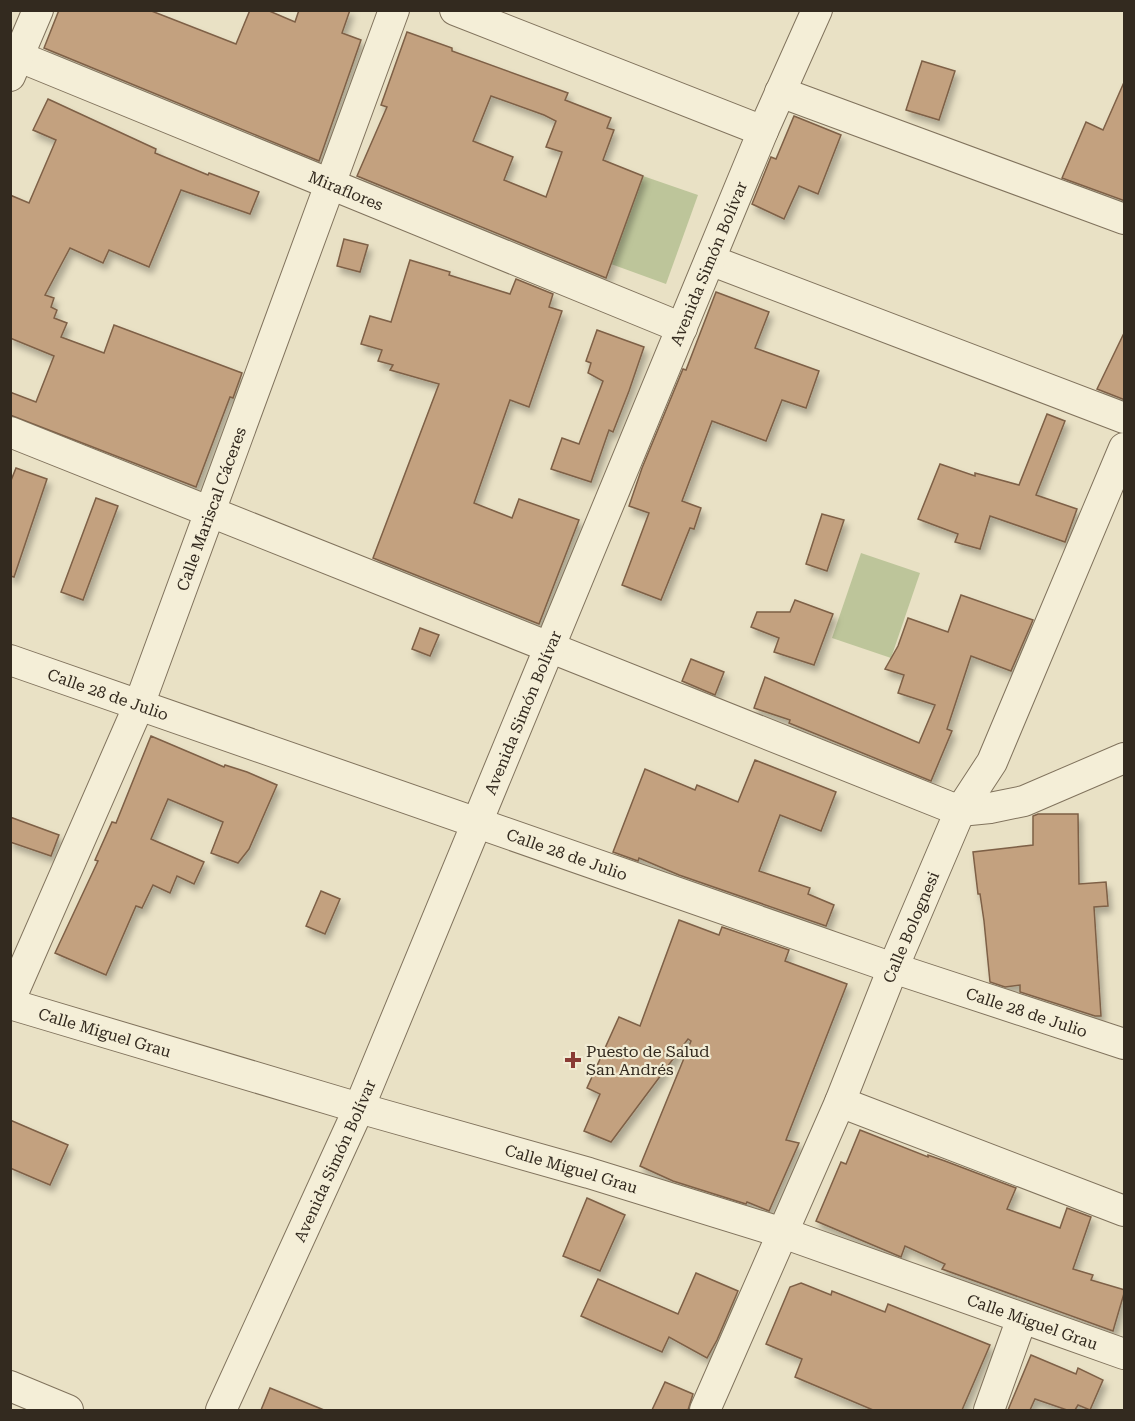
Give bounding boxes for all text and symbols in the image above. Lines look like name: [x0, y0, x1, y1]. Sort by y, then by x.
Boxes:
street label: Miraflores: [306, 167, 386, 215]
street label: Avenida Simón Bolívar: [666, 178, 751, 348]
street label: Calle Mariscal Cáceres: [173, 424, 250, 594]
street label: Avenida Simón Bolívar: [481, 627, 566, 798]
street label: Calle 28 de Julio: [45, 665, 171, 725]
street label: Calle 28 de Julio: [504, 825, 630, 885]
street label: Calle Bolognesi: [879, 869, 943, 986]
street label: Calle 28 de Julio: [963, 984, 1090, 1041]
street label: Calle Miguel Grau: [36, 1004, 173, 1062]
place label: Puesto de Salud San Andrés: [586, 1042, 710, 1079]
marker: Puesto de Salud San Andrés: [564, 1051, 582, 1069]
street label: Avenida Simón Bolívar: [290, 1077, 380, 1245]
street label: Calle Miguel Grau: [503, 1141, 640, 1198]
street label: Calle Miguel Grau: [964, 1290, 1100, 1354]

